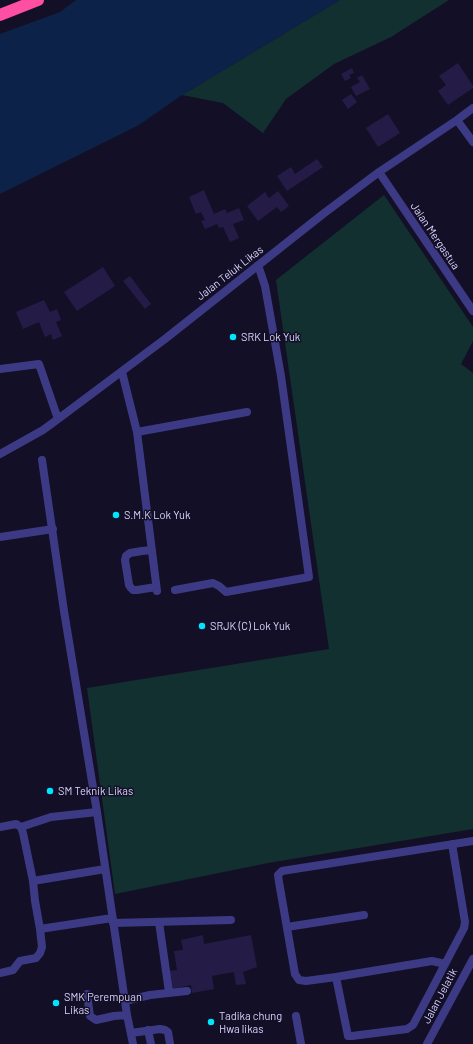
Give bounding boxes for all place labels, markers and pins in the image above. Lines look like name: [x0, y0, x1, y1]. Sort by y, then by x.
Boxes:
place label: SRK Lok Yuk: [241, 330, 300, 344]
marker: SRK Lok Yuk: [228, 332, 238, 342]
place label: S.M.K Lok Yuk: [124, 508, 190, 522]
marker: S.M.K Lok Yuk: [111, 510, 121, 520]
place label: SRJK (C) Lok Yuk: [210, 619, 290, 633]
marker: SRJK (C) Lok Yuk: [197, 621, 207, 631]
place label: SM Teknik Likas: [58, 784, 133, 798]
marker: SM Teknik Likas: [45, 786, 55, 796]
place label: SMK Perempuan Likas: [64, 990, 142, 1016]
marker: SMK Perempuan Likas: [51, 998, 61, 1008]
place label: Tadika chung Hwa likas: [219, 1009, 282, 1035]
marker: Tadika chung Hwa likas: [206, 1017, 216, 1027]

